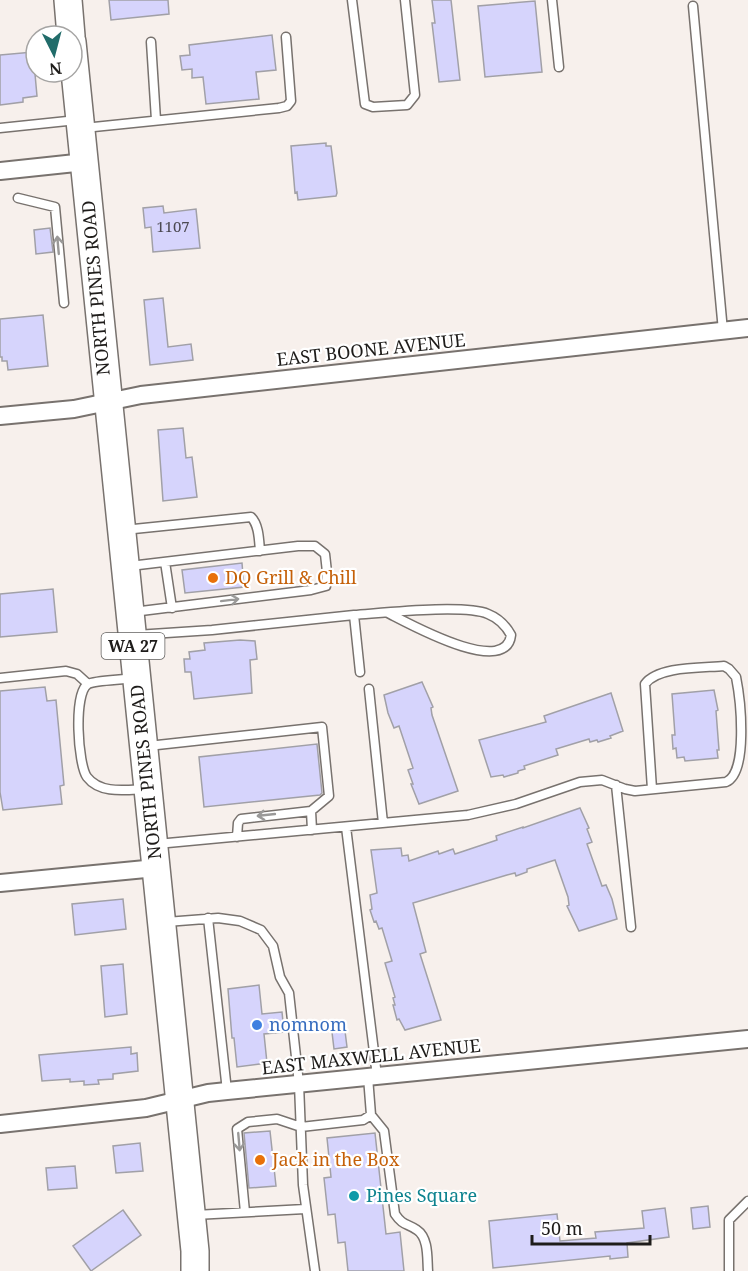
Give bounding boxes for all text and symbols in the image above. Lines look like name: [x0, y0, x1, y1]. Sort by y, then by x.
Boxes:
north arrow: [24, 24, 84, 84]
text: N: [48, 57, 63, 81]
street label: NORTH PINES ROAD: [75, 200, 115, 377]
house number: 1107: [156, 216, 190, 236]
one-way arrow: [52, 235, 63, 255]
street label: EAST BOONE AVENUE: [275, 327, 466, 371]
place label: DQ Grill & Chill: [225, 565, 357, 589]
marker: DQ Grill & Chill: [206, 571, 220, 585]
one-way arrow: [219, 594, 239, 605]
road number: WA 27: [102, 633, 164, 659]
street label: NORTH PINES ROAD: [124, 684, 166, 861]
one-way arrow: [257, 810, 277, 821]
place label: nomnom: [269, 1012, 347, 1036]
marker: nomnom: [250, 1018, 264, 1032]
street label: EAST MAXWELL AVENUE: [260, 1033, 482, 1079]
one-way arrow: [234, 1132, 245, 1151]
place label: Jack in the Box: [271, 1147, 400, 1171]
marker: Jack in the Box: [253, 1153, 267, 1167]
place label: Pines Square: [366, 1183, 477, 1207]
marker: Pines Square: [347, 1189, 361, 1203]
scale bar: [532, 1208, 650, 1246]
text: 50 m: [541, 1216, 583, 1240]

